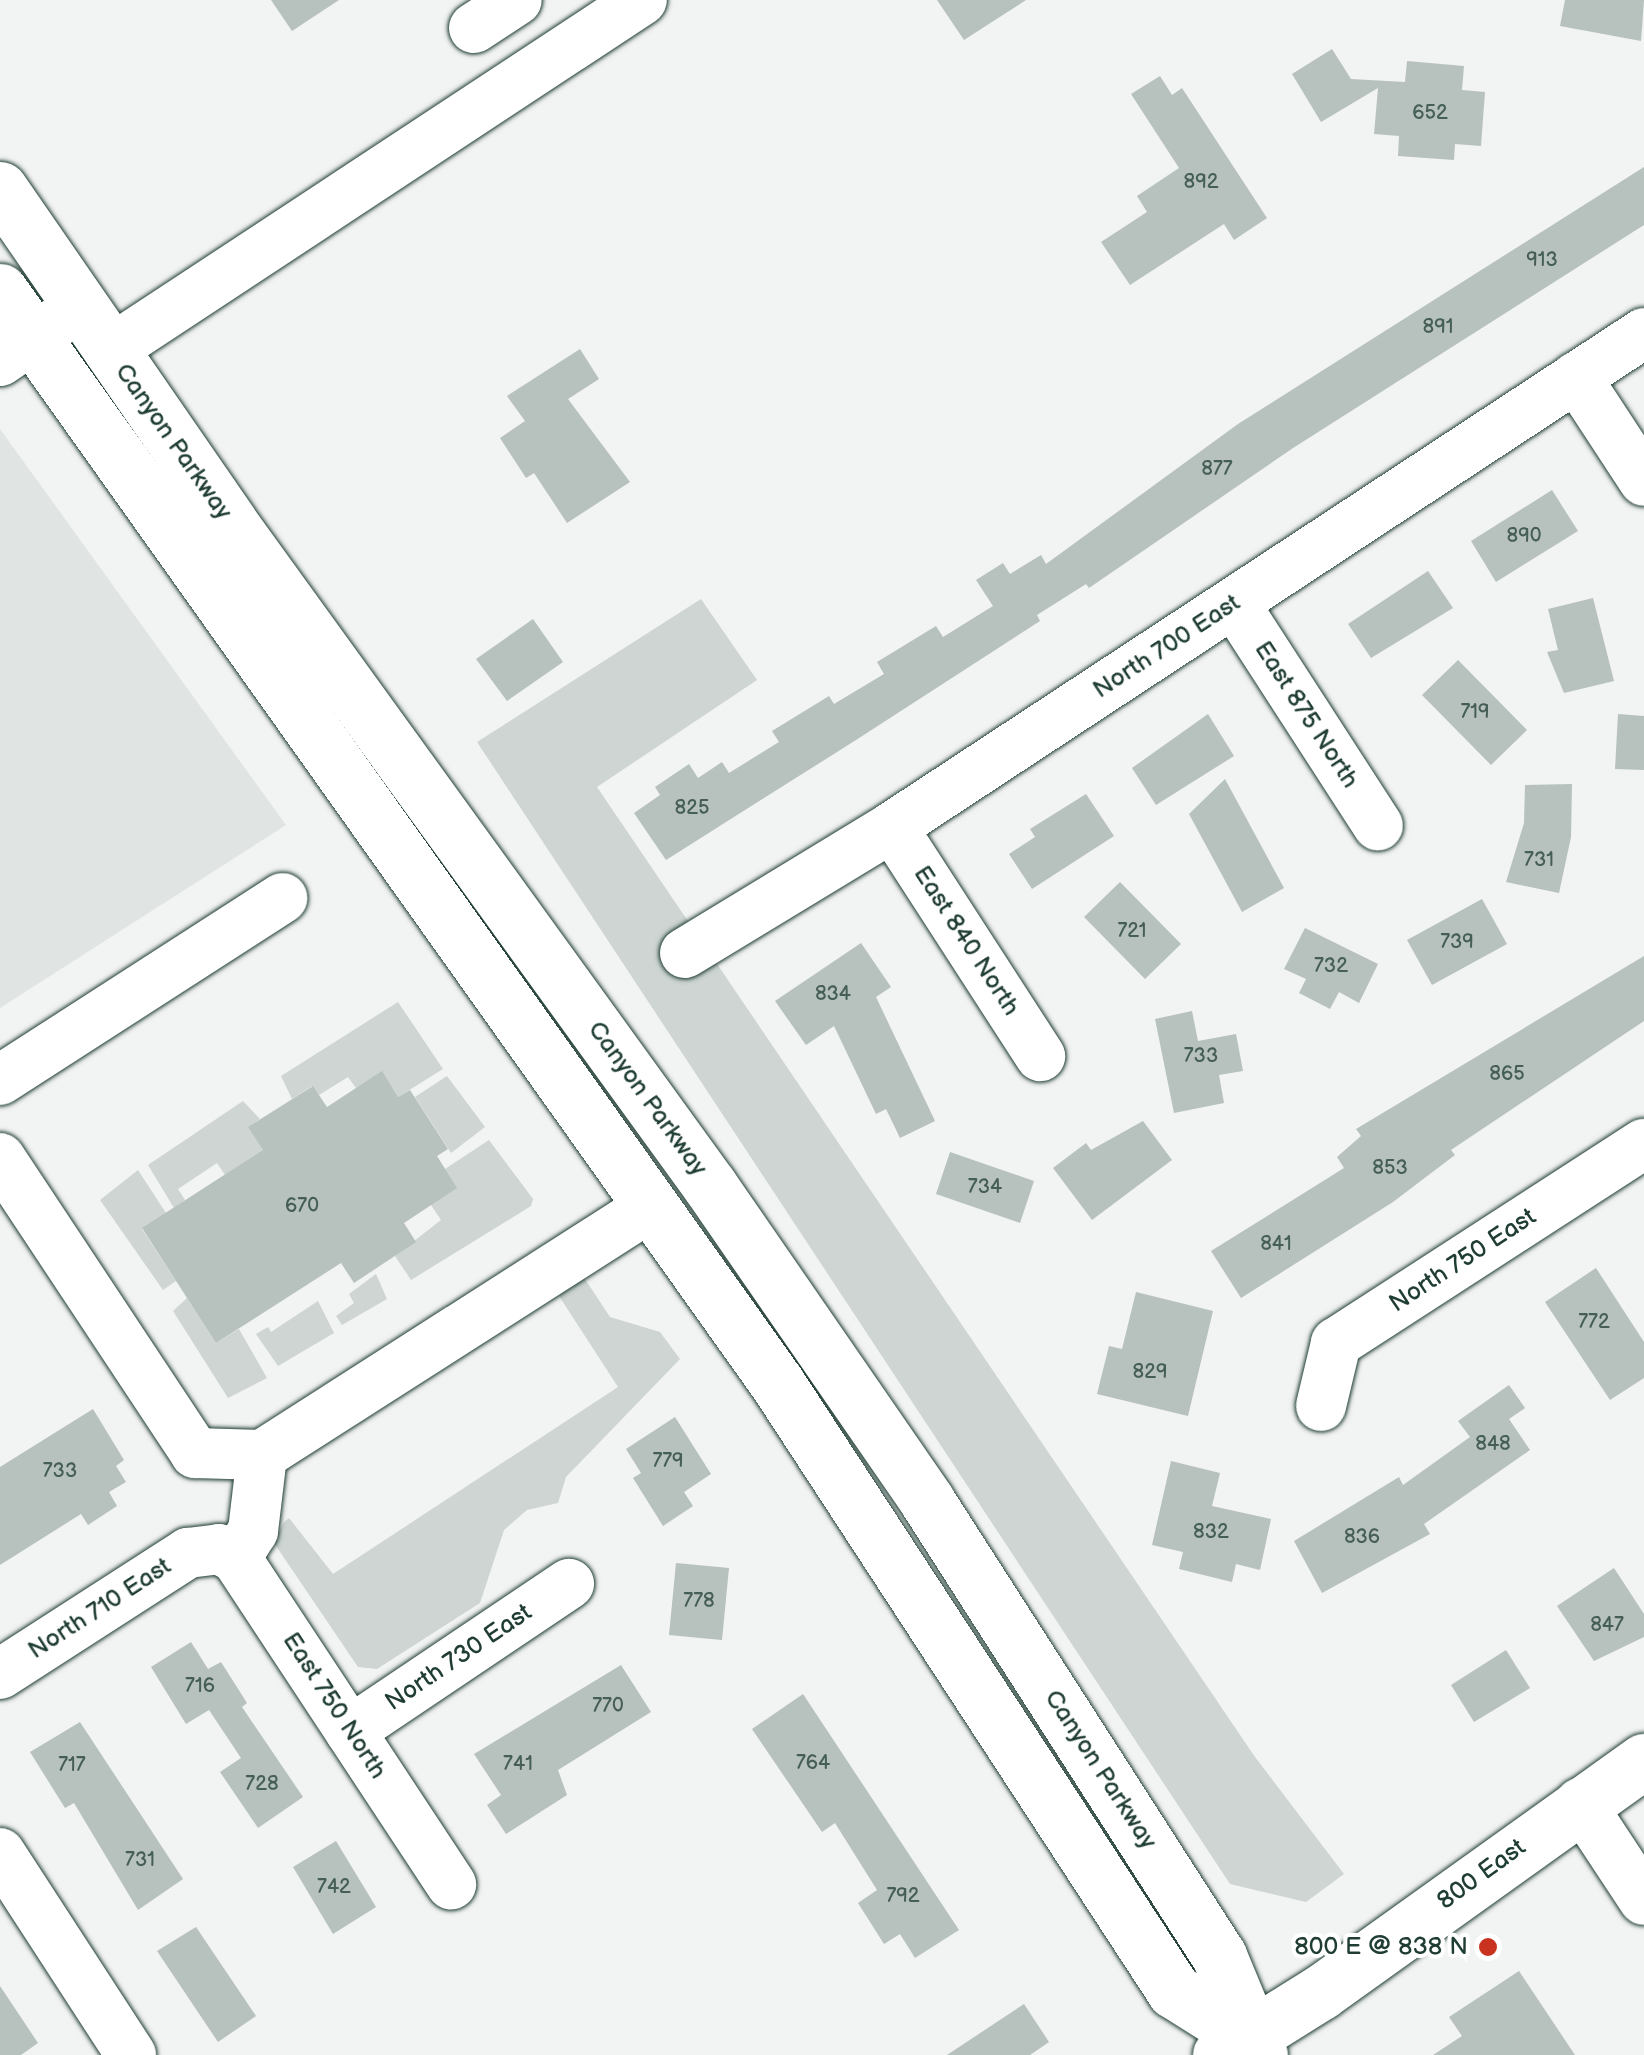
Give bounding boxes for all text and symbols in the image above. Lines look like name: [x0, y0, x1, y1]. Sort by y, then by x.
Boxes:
house number: 652: [1412, 101, 1448, 125]
house number: 892: [1183, 170, 1219, 194]
house number: 913: [1526, 248, 1558, 272]
house number: 891: [1423, 315, 1453, 339]
street label: Canyon Parkway: [108, 358, 238, 526]
house number: 877: [1201, 457, 1233, 481]
house number: 890: [1507, 524, 1541, 548]
street label: North 700 East: [1088, 588, 1246, 706]
street label: East 875 North: [1247, 636, 1365, 794]
house number: 719: [1460, 700, 1490, 724]
house number: 825: [675, 796, 709, 820]
house number: 731: [1524, 848, 1554, 872]
street label: East 840 North: [906, 860, 1026, 1022]
house number: 721: [1117, 919, 1147, 943]
house number: 739: [1440, 930, 1474, 954]
house number: 732: [1314, 954, 1348, 978]
house number: 834: [815, 982, 851, 1006]
street label: Canyon Parkway: [581, 1016, 713, 1182]
house number: 733: [1184, 1044, 1218, 1068]
house number: 865: [1489, 1062, 1525, 1086]
house number: 853: [1372, 1156, 1408, 1180]
house number: 734: [968, 1175, 1002, 1199]
house number: 670: [285, 1194, 319, 1218]
street label: North 750 East: [1384, 1202, 1542, 1320]
house number: 841: [1260, 1232, 1292, 1256]
house number: 772: [1578, 1310, 1610, 1334]
house number: 829: [1132, 1360, 1168, 1384]
house number: 848: [1475, 1432, 1511, 1456]
house number: 779: [652, 1449, 684, 1473]
house number: 733: [43, 1459, 77, 1483]
house number: 832: [1193, 1520, 1229, 1544]
house number: 836: [1344, 1525, 1380, 1549]
street label: North 710 East: [23, 1552, 177, 1666]
house number: 778: [683, 1589, 715, 1613]
street label: North 730 East: [380, 1598, 538, 1718]
house number: 847: [1590, 1613, 1624, 1637]
street label: East 750 North: [275, 1627, 393, 1785]
house number: 716: [185, 1674, 215, 1698]
street label: Canyon Parkway: [1037, 1685, 1163, 1855]
house number: 770: [592, 1694, 624, 1718]
house number: 764: [796, 1751, 830, 1775]
house number: 741: [503, 1752, 533, 1776]
house number: 717: [58, 1753, 86, 1777]
house number: 728: [245, 1772, 279, 1796]
street label: 800 East: [1432, 1833, 1532, 1917]
house number: 731: [125, 1848, 155, 1872]
house number: 742: [317, 1875, 351, 1899]
house number: 792: [886, 1884, 920, 1908]
place label: 800 E @ 838 N: [1294, 1932, 1468, 1962]
marker: 800 E @ 838 N: [1477, 1936, 1499, 1958]

